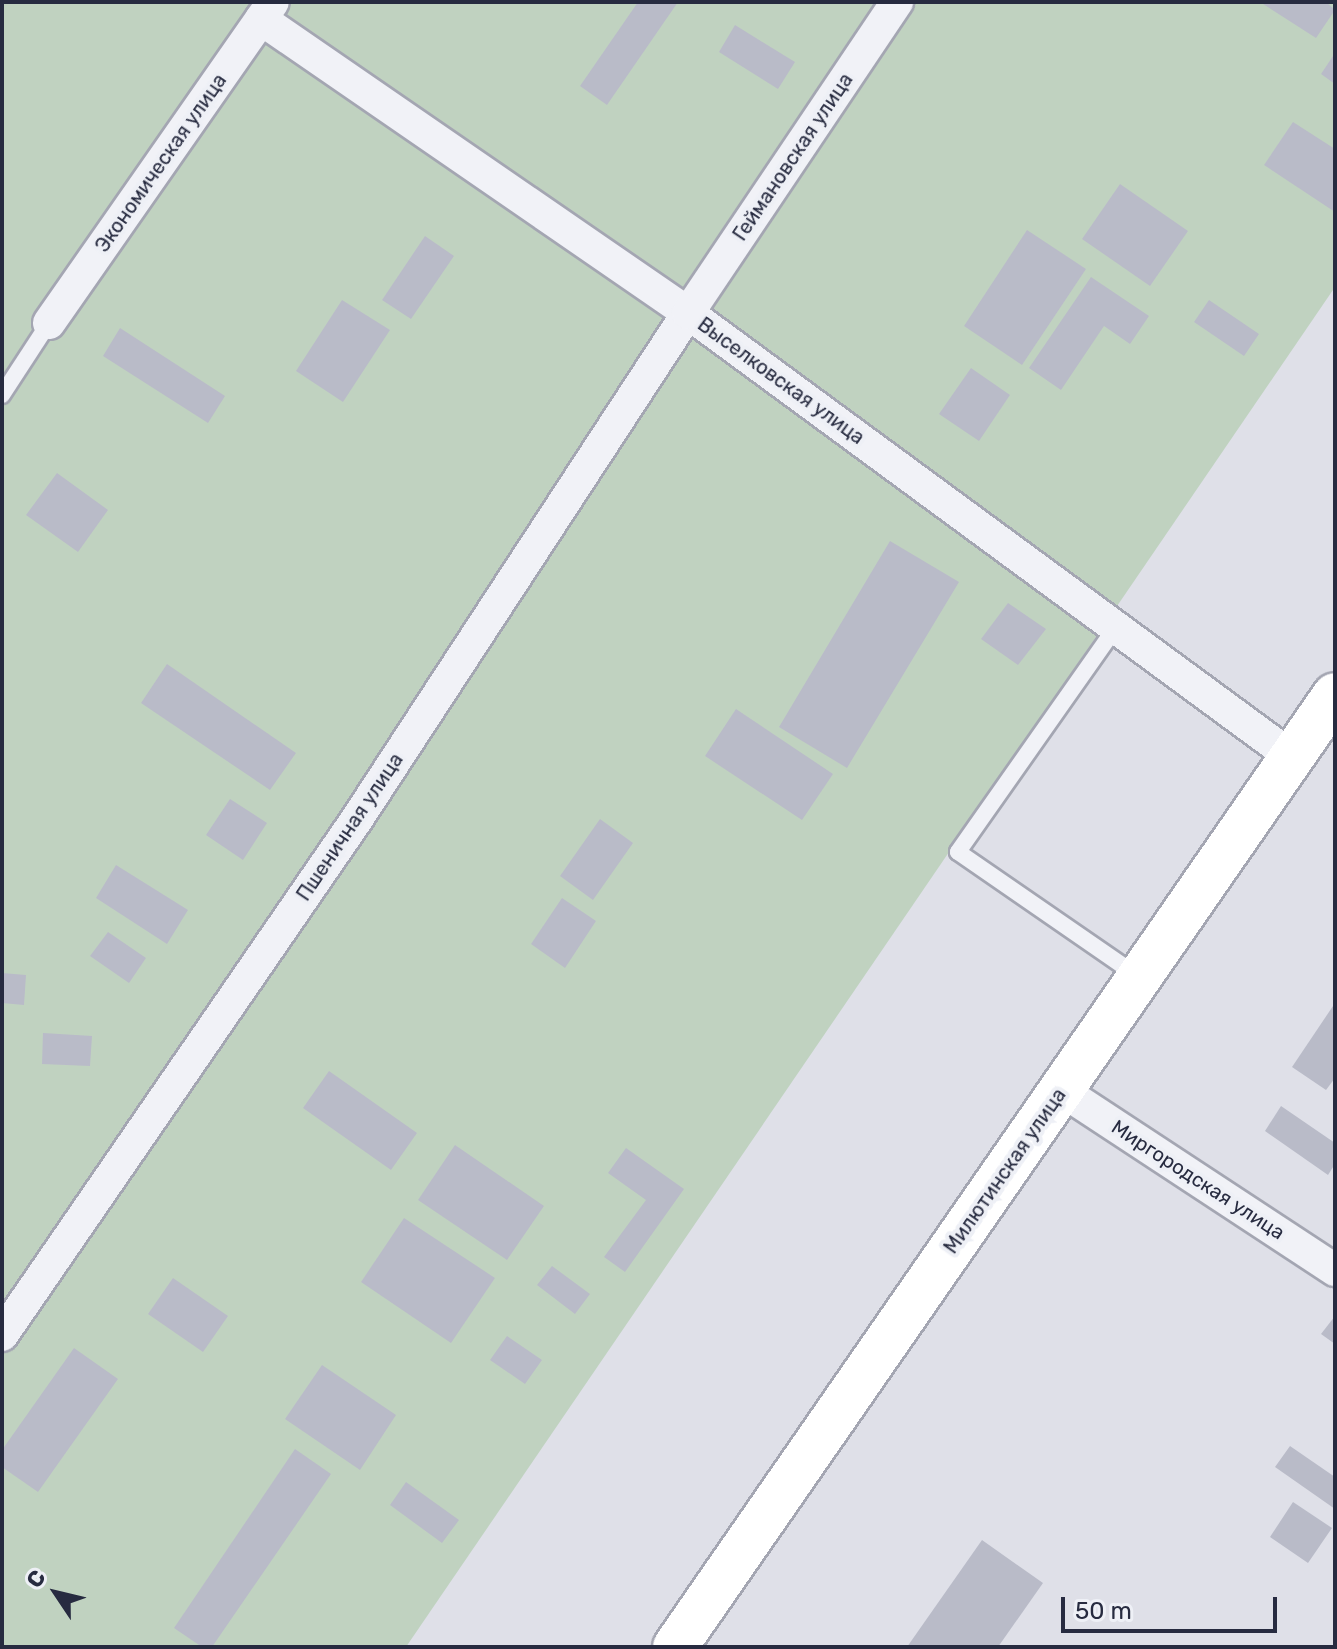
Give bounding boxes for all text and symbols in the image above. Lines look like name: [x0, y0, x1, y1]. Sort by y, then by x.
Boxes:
street label: Экономическая улица: [90, 69, 232, 257]
street label: Геймановская улица: [728, 69, 858, 245]
street label: Выселковская улица: [693, 312, 869, 450]
street label: Пшеничная улица: [292, 749, 408, 905]
street label: Милютинская улица: [939, 1084, 1071, 1258]
street label: Миргородская улица: [1107, 1115, 1289, 1245]
north arrow: [16, 1553, 96, 1633]
text: С: [20, 1565, 51, 1593]
scale bar: [1065, 1581, 1281, 1631]
text: 50 m: [1075, 1597, 1132, 1625]

